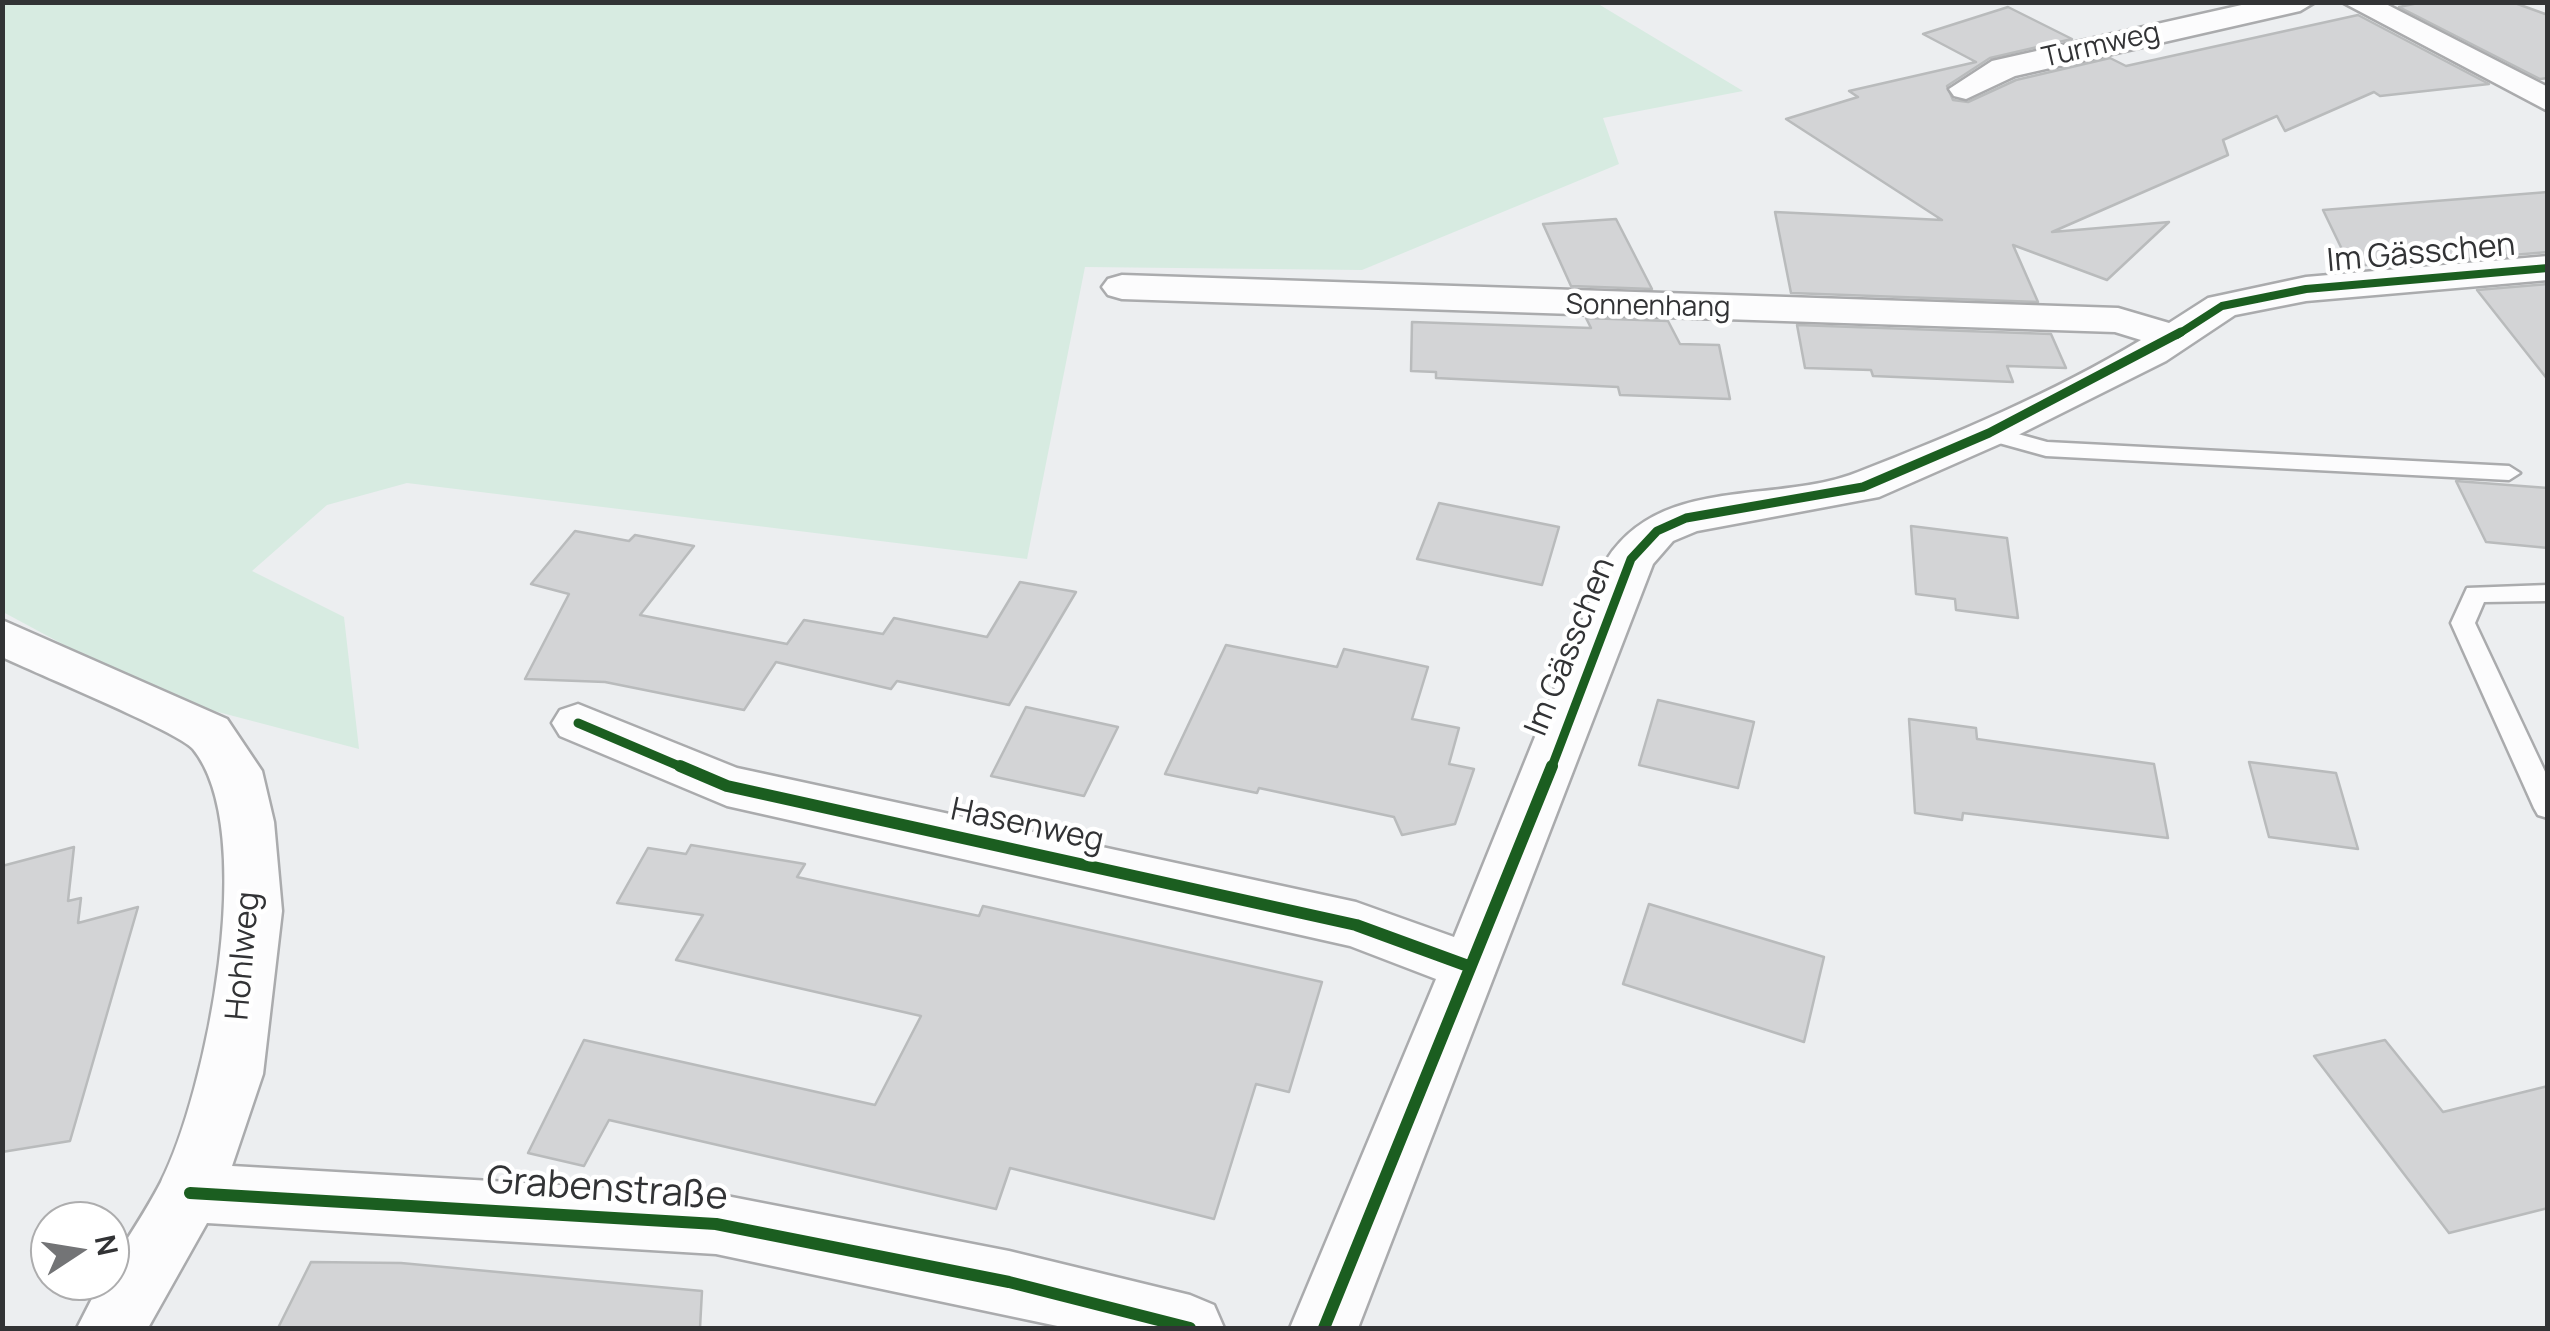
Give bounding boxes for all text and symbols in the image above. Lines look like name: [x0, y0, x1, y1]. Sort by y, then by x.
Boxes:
street label: Turmweg: [2039, 16, 2163, 76]
street label: Im Gässchen: [2325, 227, 2517, 281]
street label: Sonnenhang: [1565, 289, 1731, 325]
street label: Im Gässchen: [1518, 552, 1624, 742]
street label: Hasenweg: [947, 791, 1107, 861]
street label: Hohlweg: [219, 890, 269, 1022]
street label: Grabenstraße: [485, 1159, 729, 1221]
north arrow: [30, 1201, 130, 1301]
text: N: [87, 1231, 128, 1259]

